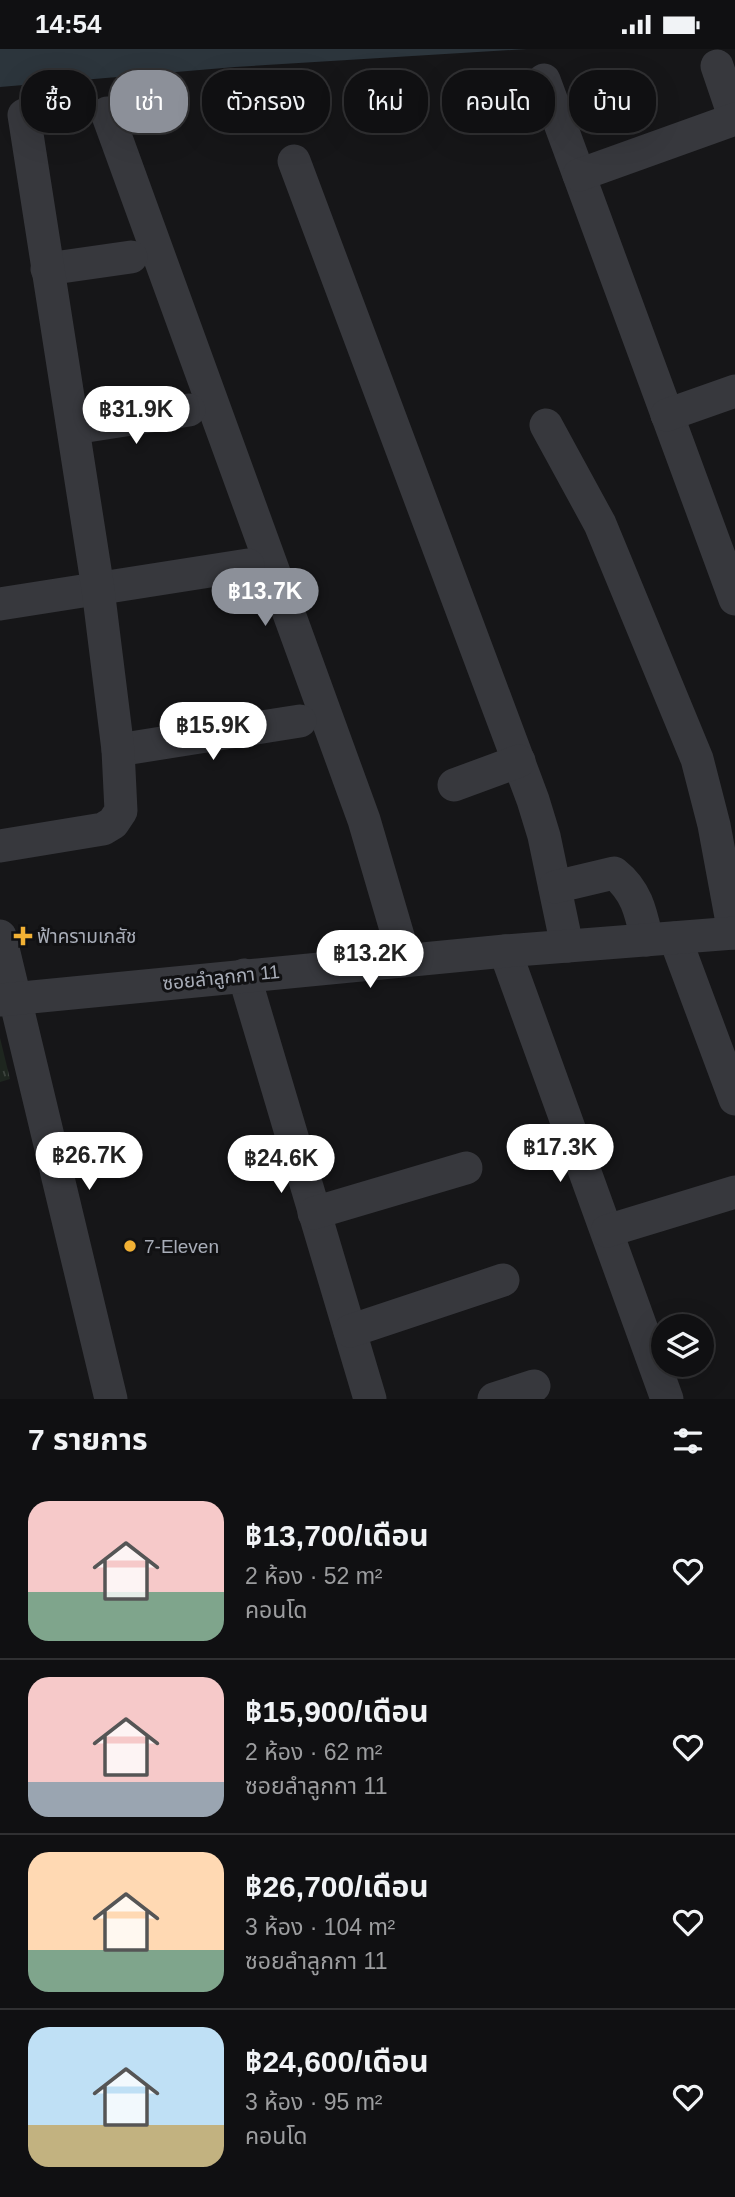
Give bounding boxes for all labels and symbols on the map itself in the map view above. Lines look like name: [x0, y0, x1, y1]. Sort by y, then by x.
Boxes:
pin: ฿31.9K: [79, 387, 193, 446]
pin: ฿13.7K: [208, 569, 322, 628]
pin: ฿15.9K: [156, 703, 270, 762]
place label: ฟ้าครามเภสัช: [37, 926, 136, 947]
marker: ฟ้าครามเภสัช: [15, 928, 31, 944]
pin: ฿13.2K: [313, 930, 427, 990]
street label: ซอยลำลูกกา 11: [161, 961, 281, 996]
pin: ฿17.3K: [503, 1125, 617, 1184]
pin: ฿26.7K: [32, 1133, 146, 1192]
pin: ฿24.6K: [224, 1135, 338, 1195]
place label: 7-Eleven: [144, 1236, 219, 1257]
marker: 7-Eleven: [122, 1238, 138, 1254]

